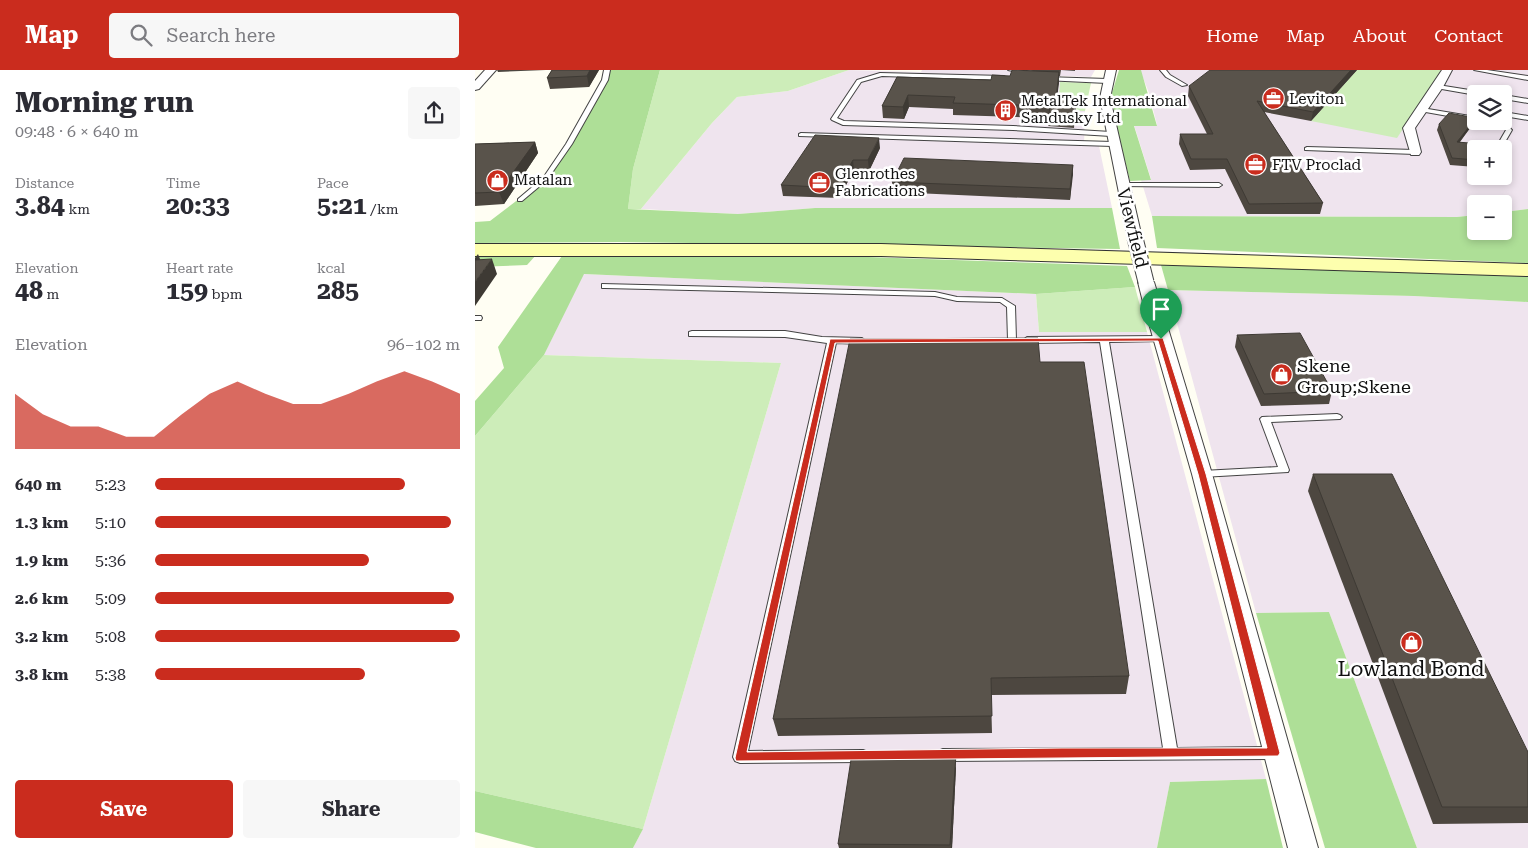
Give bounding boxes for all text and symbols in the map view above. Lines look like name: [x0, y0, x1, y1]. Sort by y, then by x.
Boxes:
search box: [109, 13, 459, 58]
text: Map: [25, 21, 79, 49]
icon: search: [127, 21, 155, 49]
text: Search here: [167, 24, 275, 47]
text: Home: [1206, 25, 1258, 46]
text: Map: [1286, 25, 1325, 46]
text: About: [1353, 25, 1406, 46]
text: Contact: [1434, 25, 1503, 46]
map controls: [1467, 85, 1512, 240]
button: layers: [1467, 85, 1512, 130]
text: Morning run: [15, 86, 194, 119]
button: share: [408, 87, 460, 139]
office icon: Leviton: [1261, 87, 1285, 111]
place label: Leviton: [1289, 90, 1345, 108]
place label: MetalTek International Sandusky Ltd: [1021, 92, 1187, 127]
building icon: MetalTek International Sandusky Ltd: [993, 98, 1017, 122]
text: 09:48 · 6 × 640 m: [15, 122, 139, 141]
button: +: [1467, 140, 1512, 185]
office icon: FTV Proclad: [1244, 153, 1268, 177]
place label: FTV Proclad: [1272, 156, 1362, 174]
place label: Glenrothes Fabrications: [835, 165, 925, 200]
shop icon: Matalan: [486, 168, 510, 192]
place label: Matalan: [514, 171, 573, 189]
office icon: Glenrothes Fabrications: [807, 171, 831, 195]
text: Distance: [15, 175, 74, 191]
text: Time: [166, 175, 200, 191]
text: Pace: [317, 175, 349, 191]
street label: Viewfield: [1113, 186, 1153, 271]
text: 3.84: [15, 191, 65, 220]
text: 20:33: [166, 191, 230, 220]
text: 5:21: [317, 191, 367, 220]
button: −: [1467, 195, 1512, 240]
text: km: [65, 201, 90, 217]
text: /km: [367, 201, 399, 217]
text: Elevation: [15, 260, 78, 276]
text: Heart rate: [166, 260, 233, 276]
text: kcal: [317, 260, 345, 276]
text: 48: [15, 276, 43, 305]
text: 159: [166, 276, 208, 305]
text: 285: [317, 276, 359, 305]
text: m: [43, 286, 59, 302]
text: bpm: [208, 286, 243, 302]
pin: [1140, 288, 1182, 339]
icon: arrive: [1147, 295, 1175, 323]
text: Elevation: [15, 335, 88, 354]
text: 96–102 m: [387, 335, 460, 354]
place label: Skene Group;Skene: [1297, 355, 1411, 397]
shop icon: Skene Group;Skene: [1269, 363, 1293, 387]
text: 640 m: [15, 475, 61, 494]
text: 5:23: [95, 475, 126, 494]
text: 1.3 km: [15, 513, 68, 532]
text: 5:10: [95, 513, 126, 532]
text: 1.9 km: [15, 551, 68, 570]
text: 5:36: [95, 551, 126, 570]
text: 2.6 km: [15, 589, 68, 608]
text: 5:09: [95, 589, 126, 608]
text: 3.2 km: [15, 627, 68, 646]
text: 5:08: [95, 627, 126, 646]
shop icon: Lowland Bond: [1399, 630, 1423, 654]
place label: Lowland Bond: [1337, 657, 1485, 681]
text: 3.8 km: [15, 665, 68, 684]
text: 5:38: [95, 665, 126, 684]
button: Save: [15, 780, 233, 838]
button: Share: [243, 780, 460, 838]

